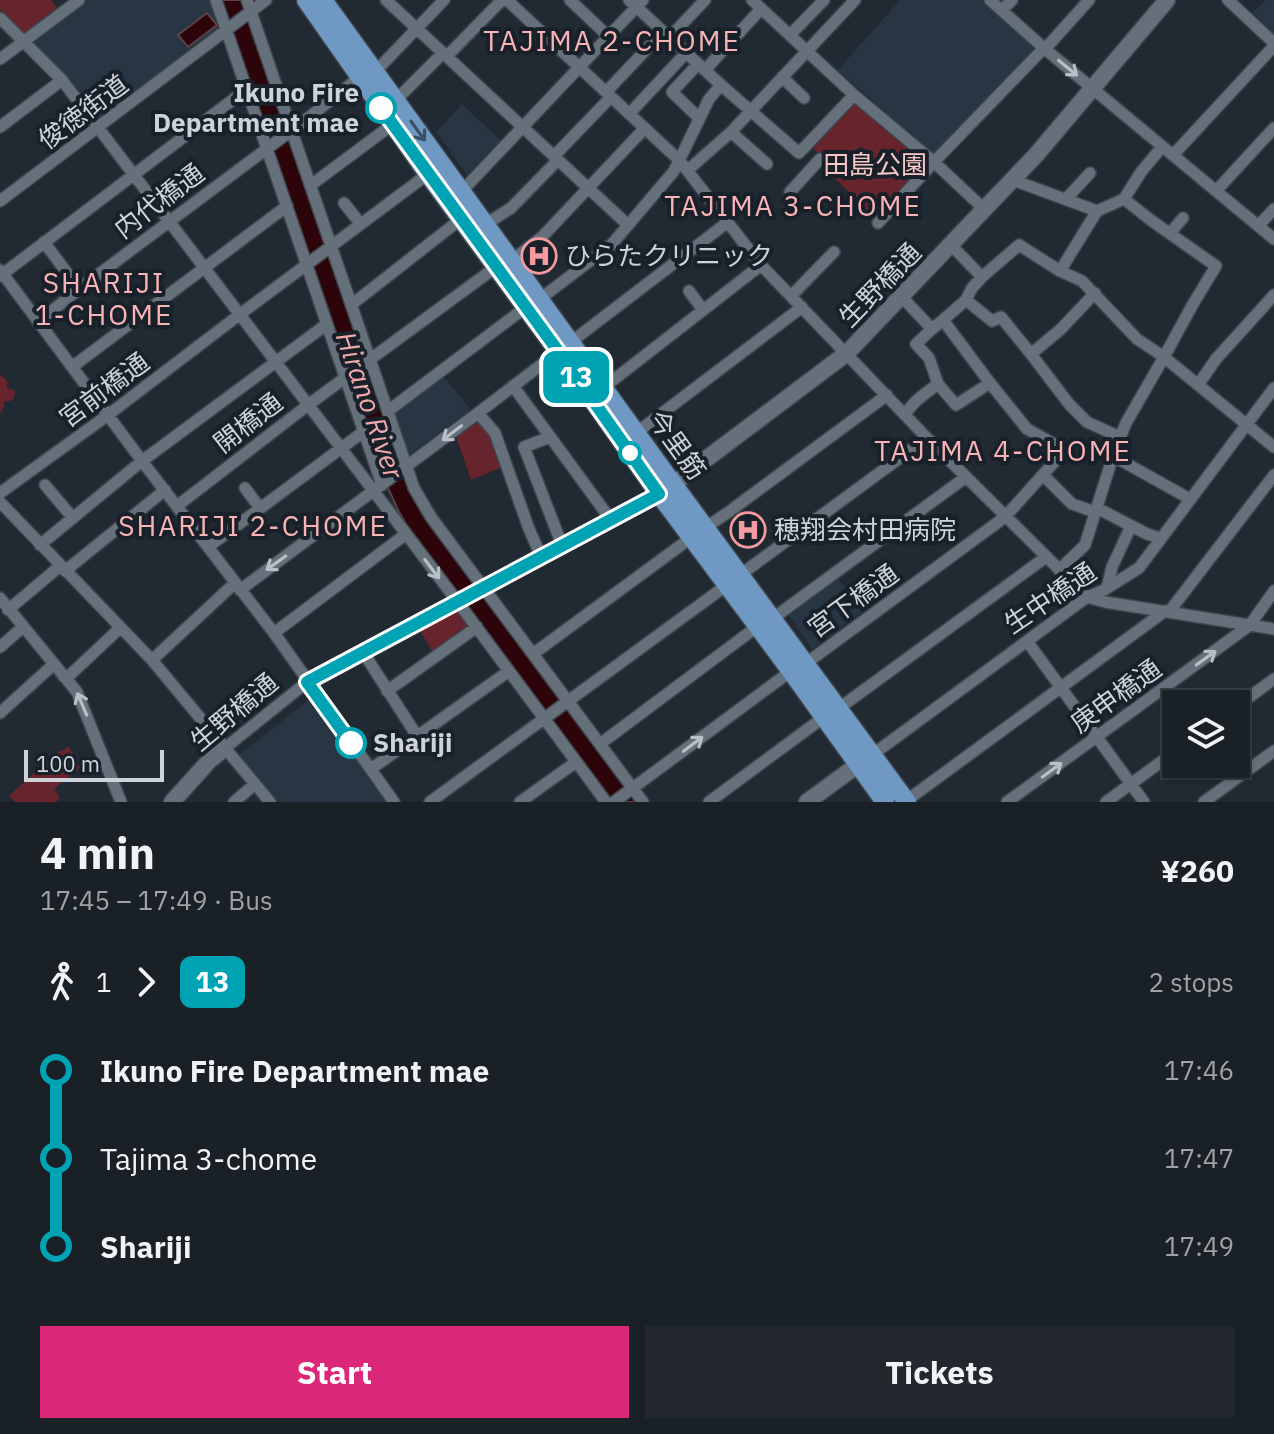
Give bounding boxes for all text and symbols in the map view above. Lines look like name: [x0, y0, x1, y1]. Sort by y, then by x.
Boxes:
district label: TAJIMA 2-CHOME: [483, 22, 741, 59]
one-way arrow: [1057, 59, 1078, 77]
street label: 俊徳街道: [31, 66, 134, 156]
place label: Ikuno Fire Department mae: [153, 75, 359, 139]
marker: Ikuno Fire Department mae: [366, 93, 396, 123]
one-way arrow: [410, 120, 427, 141]
park label: 田島公園: [823, 147, 927, 181]
street label: 内代橋通: [107, 155, 210, 245]
district label: TAJIMA 3-CHOME: [664, 187, 922, 224]
street label: 生野橋通: [831, 235, 928, 334]
hospital icon: ひらたクリニック: [520, 237, 558, 275]
place label: ひらたクリニック: [565, 238, 773, 272]
district label: SHARIJI 1-CHOME: [35, 264, 173, 333]
water label: Hirano River: [328, 326, 413, 484]
street label: 宮前橋通: [52, 344, 155, 434]
line badge: 13: [540, 351, 612, 403]
text: 13: [559, 358, 593, 395]
street label: 開橋通: [206, 385, 289, 460]
street label: 今里筋: [641, 403, 714, 486]
one-way arrow: [442, 424, 463, 441]
district label: TAJIMA 4-CHOME: [874, 432, 1132, 469]
unlabelled marker: [619, 442, 641, 464]
district label: SHARIJI 2-CHOME: [118, 507, 388, 544]
hospital icon: 穂翔会村田病院: [729, 511, 767, 549]
place label: 穂翔会村田病院: [774, 512, 956, 546]
one-way arrow: [266, 554, 287, 571]
street label: 生中橋通: [997, 554, 1102, 640]
street label: 宮下橋通: [800, 556, 904, 645]
one-way arrow: [423, 558, 440, 579]
one-way arrow: [1194, 650, 1216, 667]
street label: 庚申橋通: [1063, 651, 1167, 740]
street label: 生野橋通: [183, 665, 284, 758]
map controls: [1162, 690, 1250, 778]
button: layers: [1162, 690, 1250, 778]
one-way arrow: [73, 693, 88, 717]
place label: Shariji: [373, 725, 452, 759]
marker: Shariji: [336, 728, 366, 758]
one-way arrow: [682, 735, 703, 752]
scale bar: [24, 746, 164, 782]
text: 100 m: [36, 749, 100, 778]
one-way arrow: [1041, 761, 1063, 778]
text: 4 min: [40, 824, 155, 881]
text: ¥260: [1161, 851, 1234, 890]
text: 17:45 – 17:49 · Bus: [40, 883, 273, 917]
icon: walk: [40, 960, 84, 1004]
icon: forward: [124, 960, 168, 1004]
text: 13: [196, 963, 229, 1000]
text: 1: [96, 965, 112, 999]
text: 2 stops: [1148, 965, 1234, 999]
text: Ikuno Fire Department mae: [100, 1051, 489, 1090]
text: 17:46: [1164, 1053, 1234, 1087]
text: Tajima 3-chome: [100, 1139, 317, 1178]
text: 17:47: [1164, 1141, 1234, 1175]
text: Shariji: [100, 1227, 192, 1266]
text: 17:49: [1164, 1229, 1234, 1263]
button: Start: [40, 1326, 629, 1418]
button: Tickets: [645, 1326, 1234, 1418]

